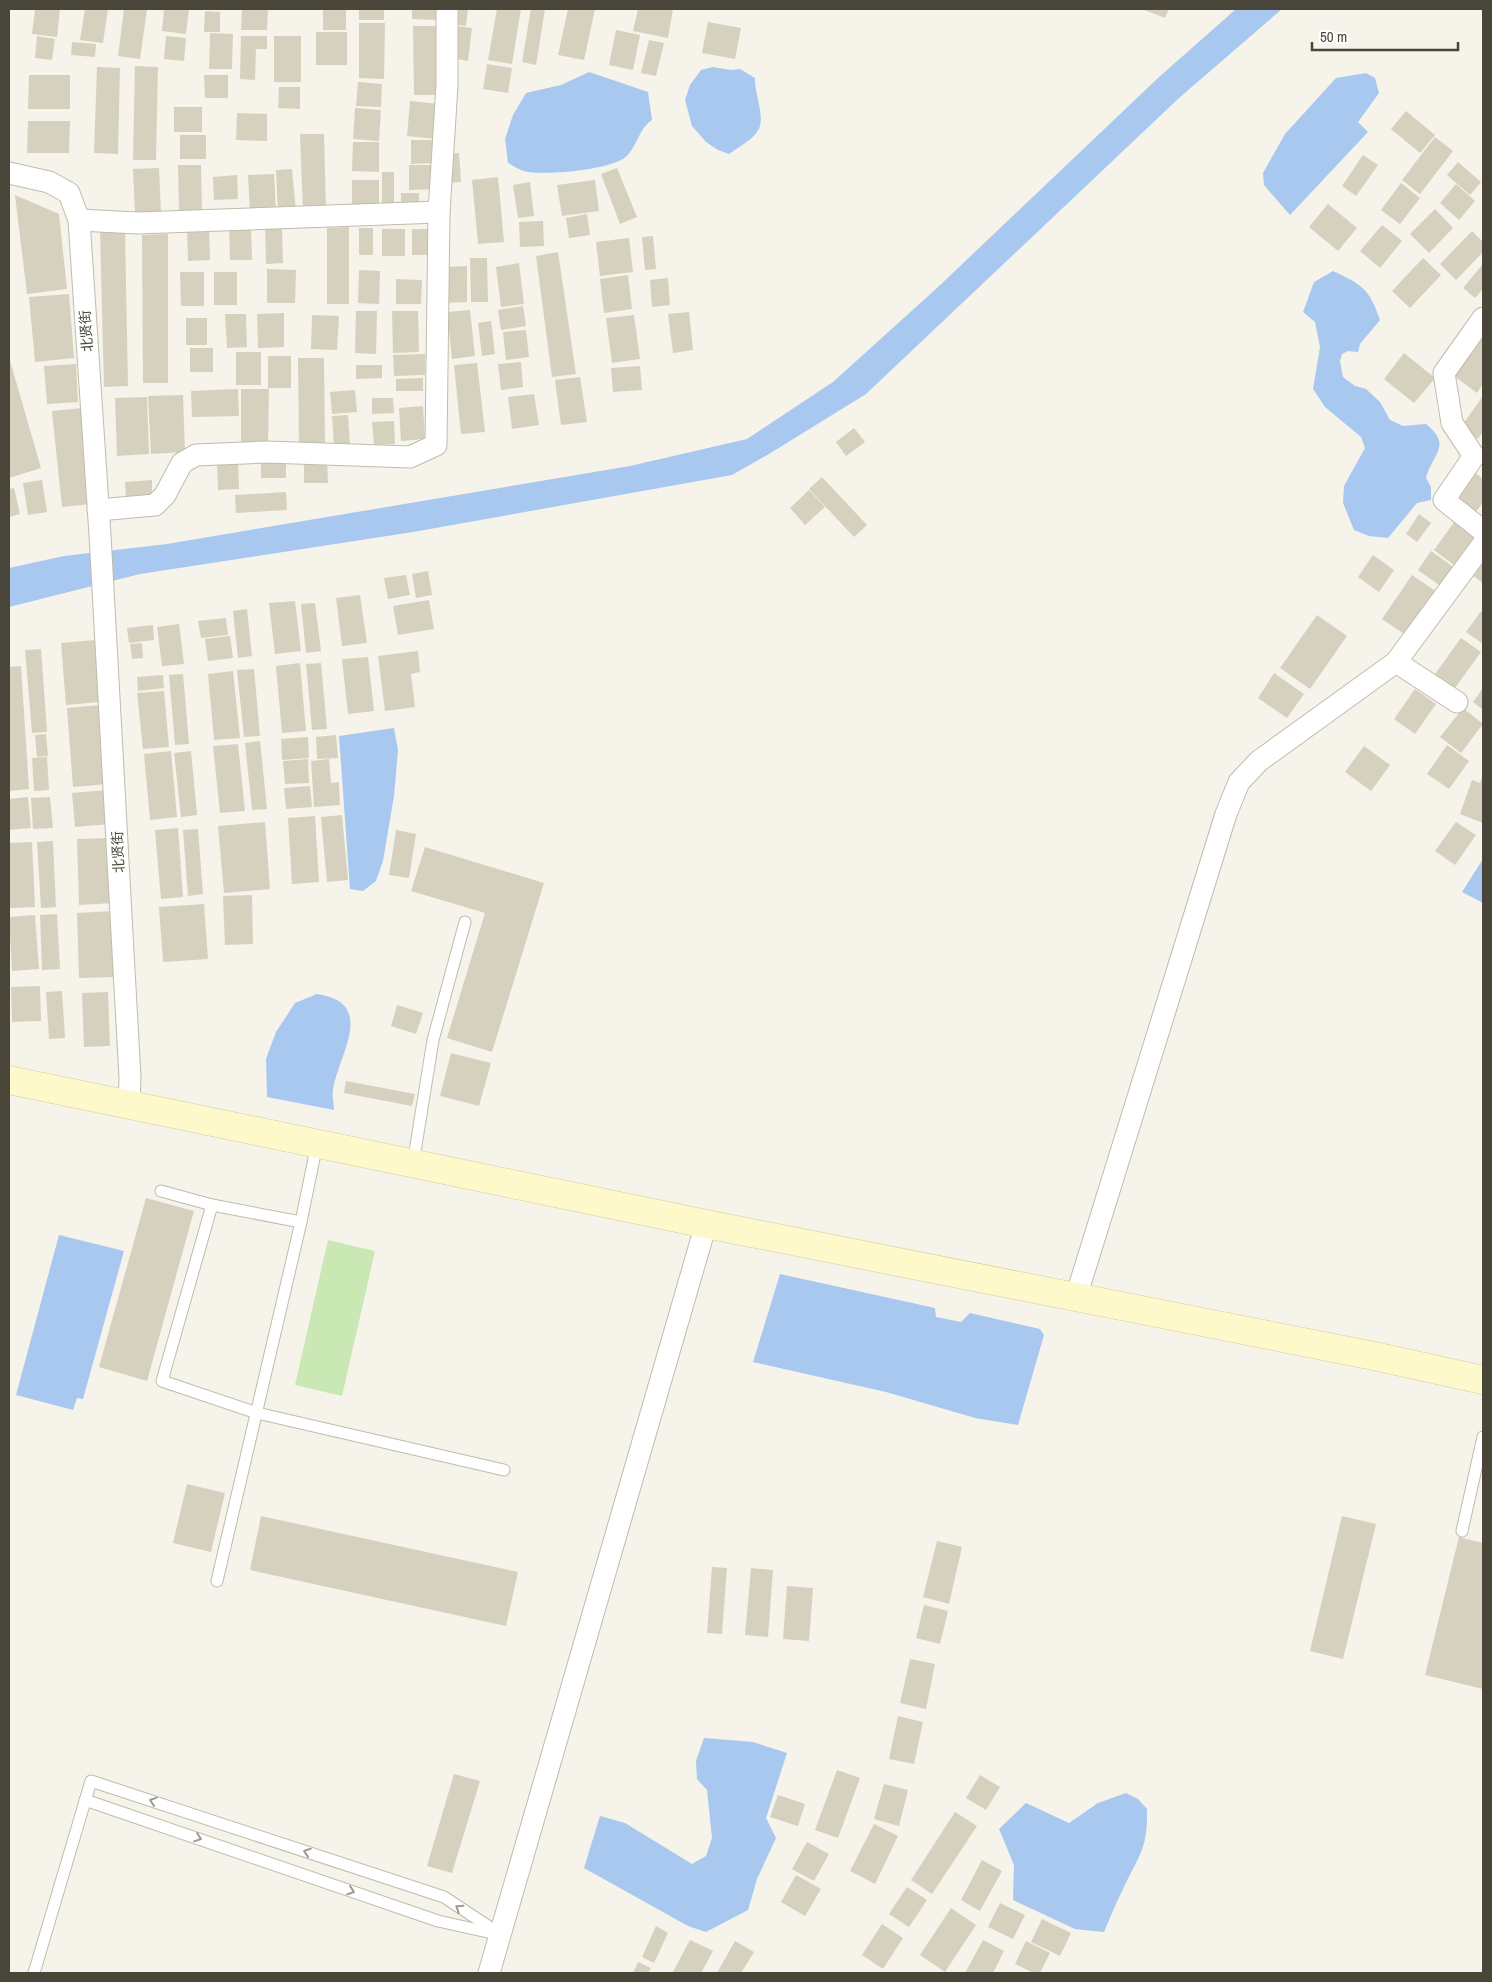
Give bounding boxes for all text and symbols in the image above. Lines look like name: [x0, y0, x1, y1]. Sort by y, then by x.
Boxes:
scale bar: [1312, 20, 1458, 52]
text: 50 m: [1320, 26, 1347, 47]
street label: 北贤街: [76, 309, 96, 353]
street label: 北贤街: [108, 831, 128, 873]
one-way arrow: [149, 1797, 158, 1807]
one-way arrow: [193, 1832, 201, 1842]
one-way arrow: [304, 1848, 312, 1858]
one-way arrow: [347, 1885, 355, 1895]
one-way arrow: [456, 1904, 465, 1914]

